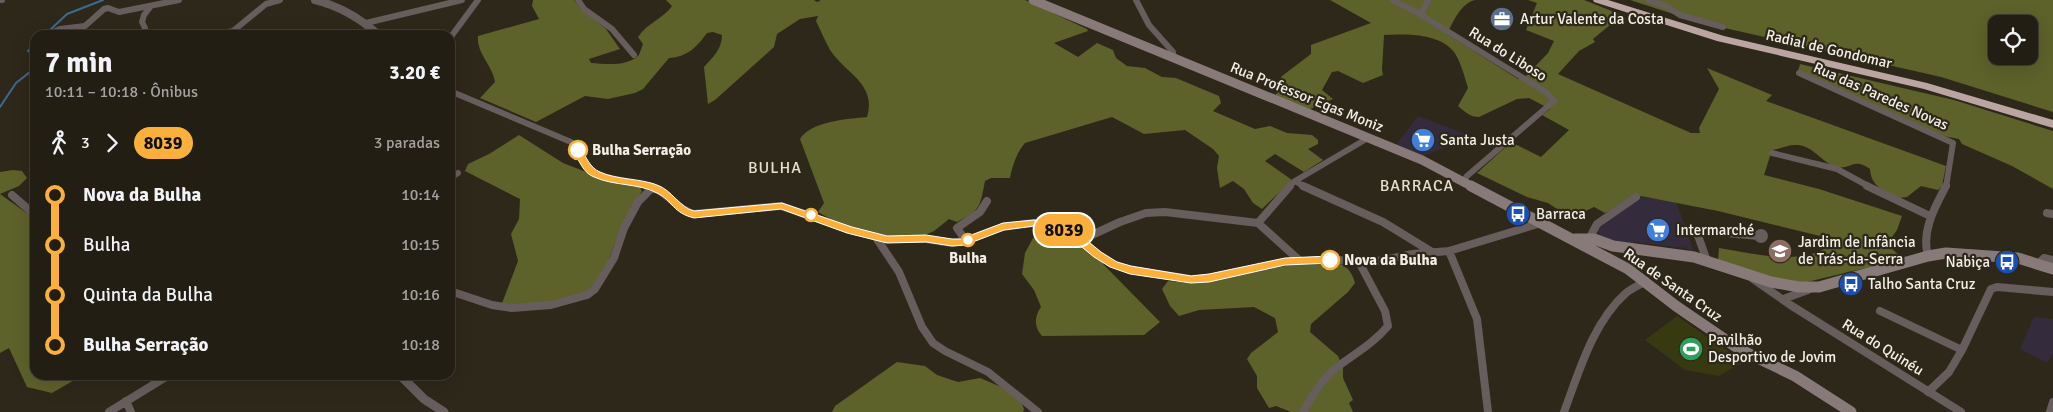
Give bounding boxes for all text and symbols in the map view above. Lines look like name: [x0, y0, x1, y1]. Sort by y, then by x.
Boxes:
office icon: Artur Valente da Costa: [1489, 6, 1515, 32]
place label: Artur Valente da Costa: [1520, 10, 1664, 28]
map controls: [1988, 15, 2038, 65]
button: locate: [1988, 15, 2038, 65]
street label: Rua do Liboso: [1466, 23, 1550, 85]
street label: Radial de Gondomar: [1764, 26, 1894, 72]
text: 7 min: [45, 46, 113, 80]
street label: Rua Professor Egas Moniz: [1228, 58, 1387, 136]
street label: Rua das Paredes Novas: [1811, 58, 1952, 134]
text: 3.20 €: [389, 61, 440, 85]
text: 10:11 – 10:18 · Ônibus: [45, 82, 198, 102]
supermarket icon: Santa Justa: [1410, 127, 1436, 153]
icon: walk: [45, 129, 73, 157]
icon: forward: [98, 129, 126, 157]
place label: Santa Justa: [1440, 131, 1515, 149]
text: 8039: [144, 132, 183, 154]
text: 3: [81, 133, 90, 153]
text: 3 paradas: [374, 133, 440, 153]
marker: Bulha Serração: [568, 140, 588, 160]
place label: Bulha Serração: [592, 141, 691, 159]
district label: BULHA: [748, 158, 802, 178]
district label: BARRACA: [1380, 176, 1454, 196]
text: Nova da Bulha: [83, 183, 201, 207]
text: 10:14: [401, 185, 440, 205]
bus stop icon: Barraca: [1505, 201, 1531, 227]
place label: Barraca: [1536, 205, 1586, 223]
unlabelled marker: [804, 208, 818, 222]
line badge: 8039: [1029, 214, 1099, 246]
supermarket icon: Intermarché: [1645, 217, 1671, 243]
text: 8039: [1045, 219, 1083, 241]
place label: Intermarché: [1676, 221, 1754, 239]
text: Bulha: [83, 233, 130, 257]
marker: Bulha: [961, 233, 975, 247]
place label: Jardim de Infância de Trás-da-Serra: [1798, 233, 1916, 268]
text: 10:15: [401, 235, 440, 255]
school or university icon: Jardim de Infância de Trás-da-Serra: [1767, 238, 1793, 264]
street label: Rua de Santa Cruz: [1620, 244, 1726, 326]
place label: Bulha: [949, 249, 987, 267]
bus stop icon: Nabiça: [1994, 249, 2020, 275]
marker: Nova da Bulha: [1320, 250, 1340, 270]
place label: Nova da Bulha: [1344, 251, 1438, 269]
place label: Nabiça: [1946, 253, 1990, 271]
bus stop icon: Talho Santa Cruz: [1838, 271, 1864, 297]
place label: Talho Santa Cruz: [1868, 275, 1976, 293]
text: Quinta da Bulha: [83, 283, 213, 307]
text: 10:16: [401, 285, 440, 305]
street label: Rua do Quinéu: [1839, 315, 1927, 379]
place label: Pavilhão Desportivo de Jovim: [1708, 331, 1836, 366]
text: Bulha Serração: [83, 333, 208, 357]
text: 10:18: [401, 335, 440, 355]
sports icon: Pavilhão Desportivo de Jovim: [1678, 336, 1704, 362]

